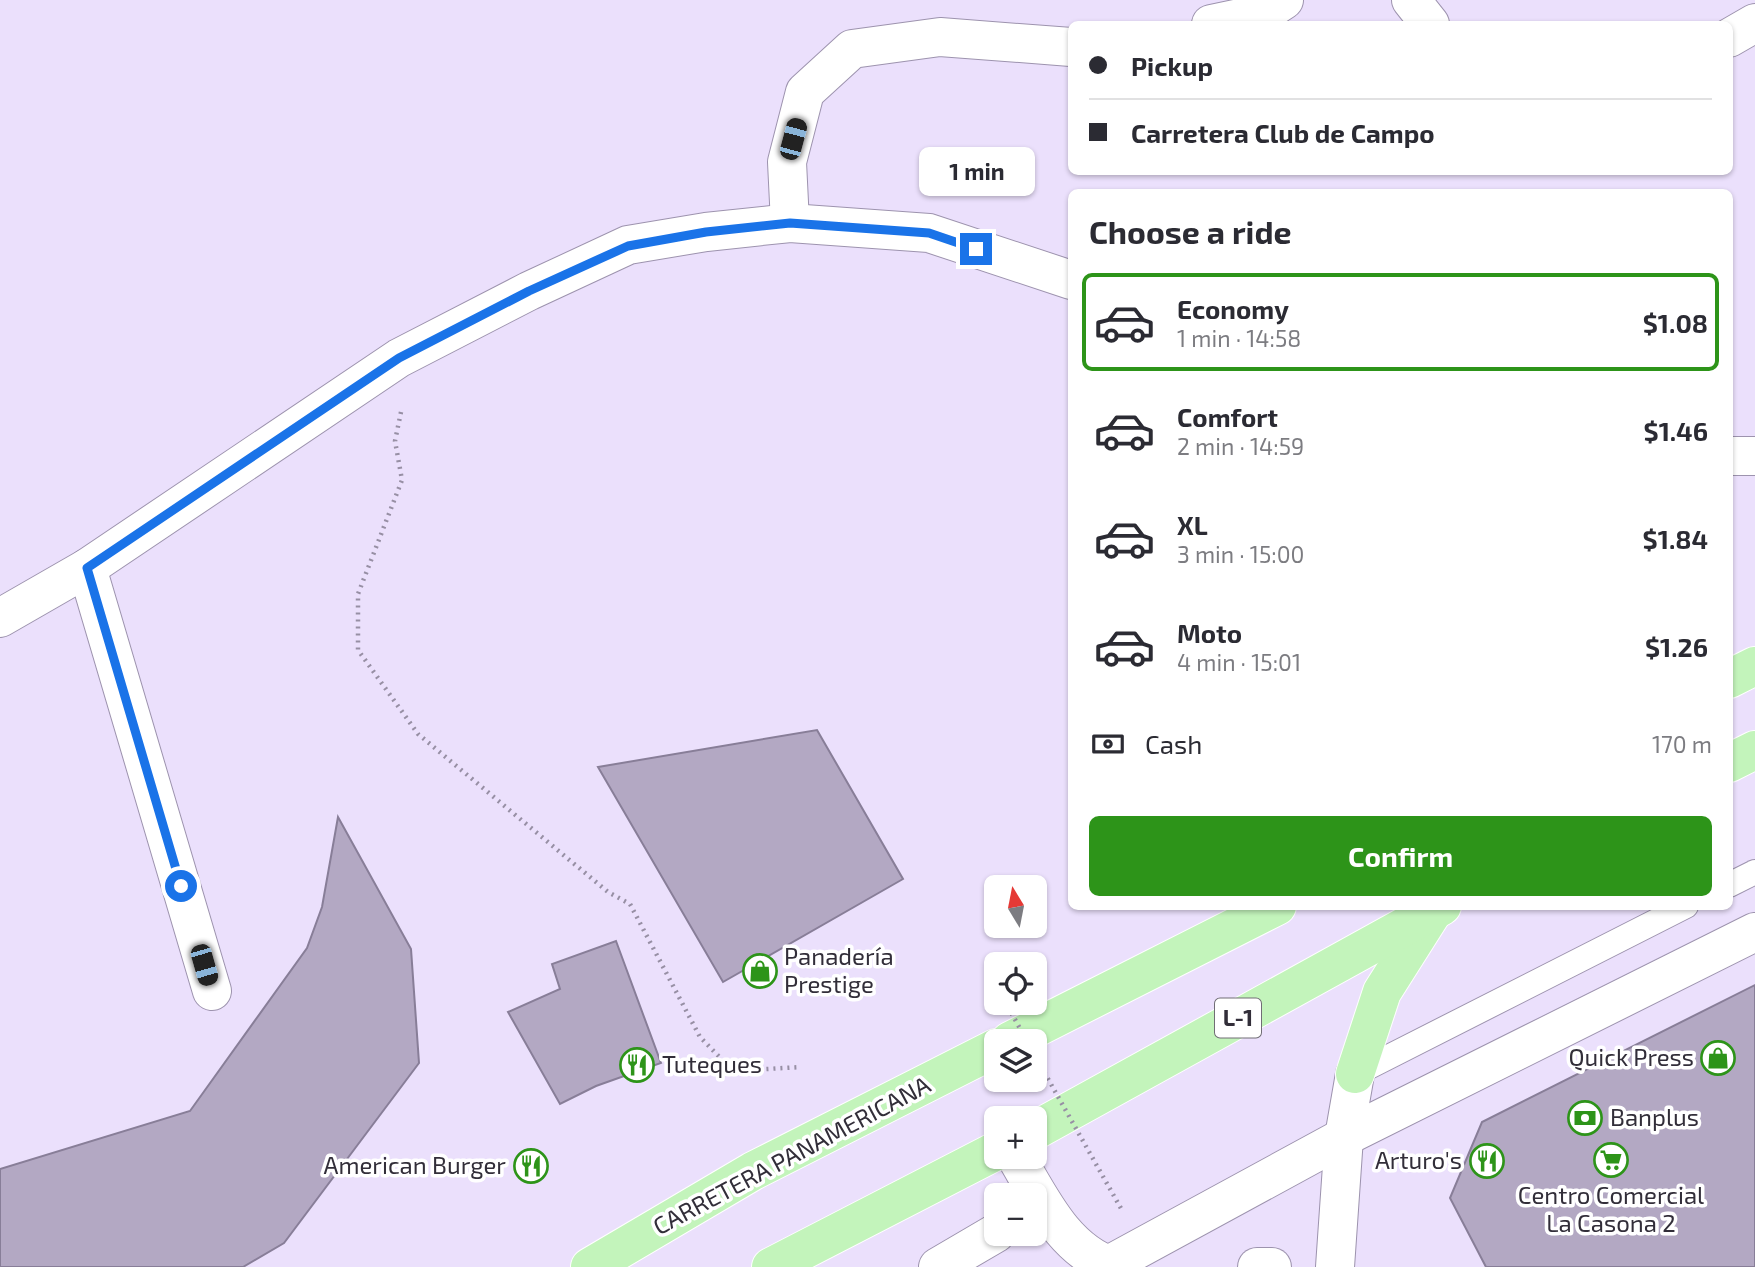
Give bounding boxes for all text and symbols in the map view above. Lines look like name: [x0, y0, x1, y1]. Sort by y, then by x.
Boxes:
text: Pickup: [1131, 50, 1213, 81]
car: [778, 116, 809, 162]
text: Carretera Club de Campo: [1131, 117, 1435, 148]
callout: 1 min: [918, 148, 1034, 196]
text: 1 min: [949, 157, 1005, 185]
text: Choose a ride: [1089, 212, 1292, 250]
route end: [960, 233, 992, 265]
icon: car: [1093, 291, 1156, 354]
text: Economy: [1177, 293, 1289, 324]
text: $1.08: [1643, 307, 1708, 338]
text: 1 min · 14:58: [1177, 324, 1301, 352]
icon: car: [1093, 399, 1156, 462]
text: Comfort: [1177, 401, 1278, 432]
text: $1.46: [1644, 415, 1708, 446]
text: 2 min · 14:59: [1177, 432, 1304, 460]
icon: car: [1093, 507, 1156, 570]
text: XL: [1177, 509, 1208, 540]
text: $1.84: [1643, 523, 1708, 554]
text: 3 min · 15:00: [1177, 540, 1304, 568]
icon: car: [1093, 615, 1156, 678]
text: Moto: [1177, 617, 1242, 648]
text: $1.26: [1645, 631, 1708, 662]
text: 4 min · 15:01: [1177, 648, 1301, 676]
icon: cash: [1089, 725, 1127, 763]
text: Cash: [1145, 728, 1202, 759]
text: 170 m: [1652, 730, 1712, 758]
button: Confirm: [1089, 816, 1712, 896]
route start: [165, 870, 197, 902]
north arrow: [984, 875, 1046, 938]
map controls: [984, 875, 1047, 1246]
place label: Panadería Prestige: [784, 941, 894, 998]
car: [189, 942, 220, 988]
shop icon: Panadería Prestige: [741, 952, 779, 990]
button: locate: [984, 952, 1047, 1015]
road number: L-1: [1215, 998, 1261, 1037]
button: layers: [984, 1029, 1047, 1092]
shop icon: Quick Press: [1699, 1039, 1737, 1077]
place label: Quick Press: [1569, 1042, 1694, 1071]
restaurant icon: Tuteques: [618, 1046, 656, 1084]
place label: Tuteques: [662, 1049, 762, 1078]
street label: CARRETERA PANAMERICANA: [648, 1069, 935, 1240]
bank icon: Banplus: [1566, 1099, 1604, 1137]
place label: Banplus: [1610, 1102, 1699, 1131]
button: +: [984, 1106, 1047, 1169]
supermarket icon: Centro Comercial La Casona 2: [1592, 1141, 1630, 1179]
restaurant icon: Arturo's: [1468, 1142, 1506, 1180]
place label: Arturo's: [1375, 1145, 1462, 1174]
restaurant icon: American Burger: [512, 1147, 550, 1185]
place label: American Burger: [323, 1150, 506, 1179]
place label: Centro Comercial La Casona 2: [1518, 1180, 1704, 1237]
button: −: [984, 1183, 1047, 1246]

